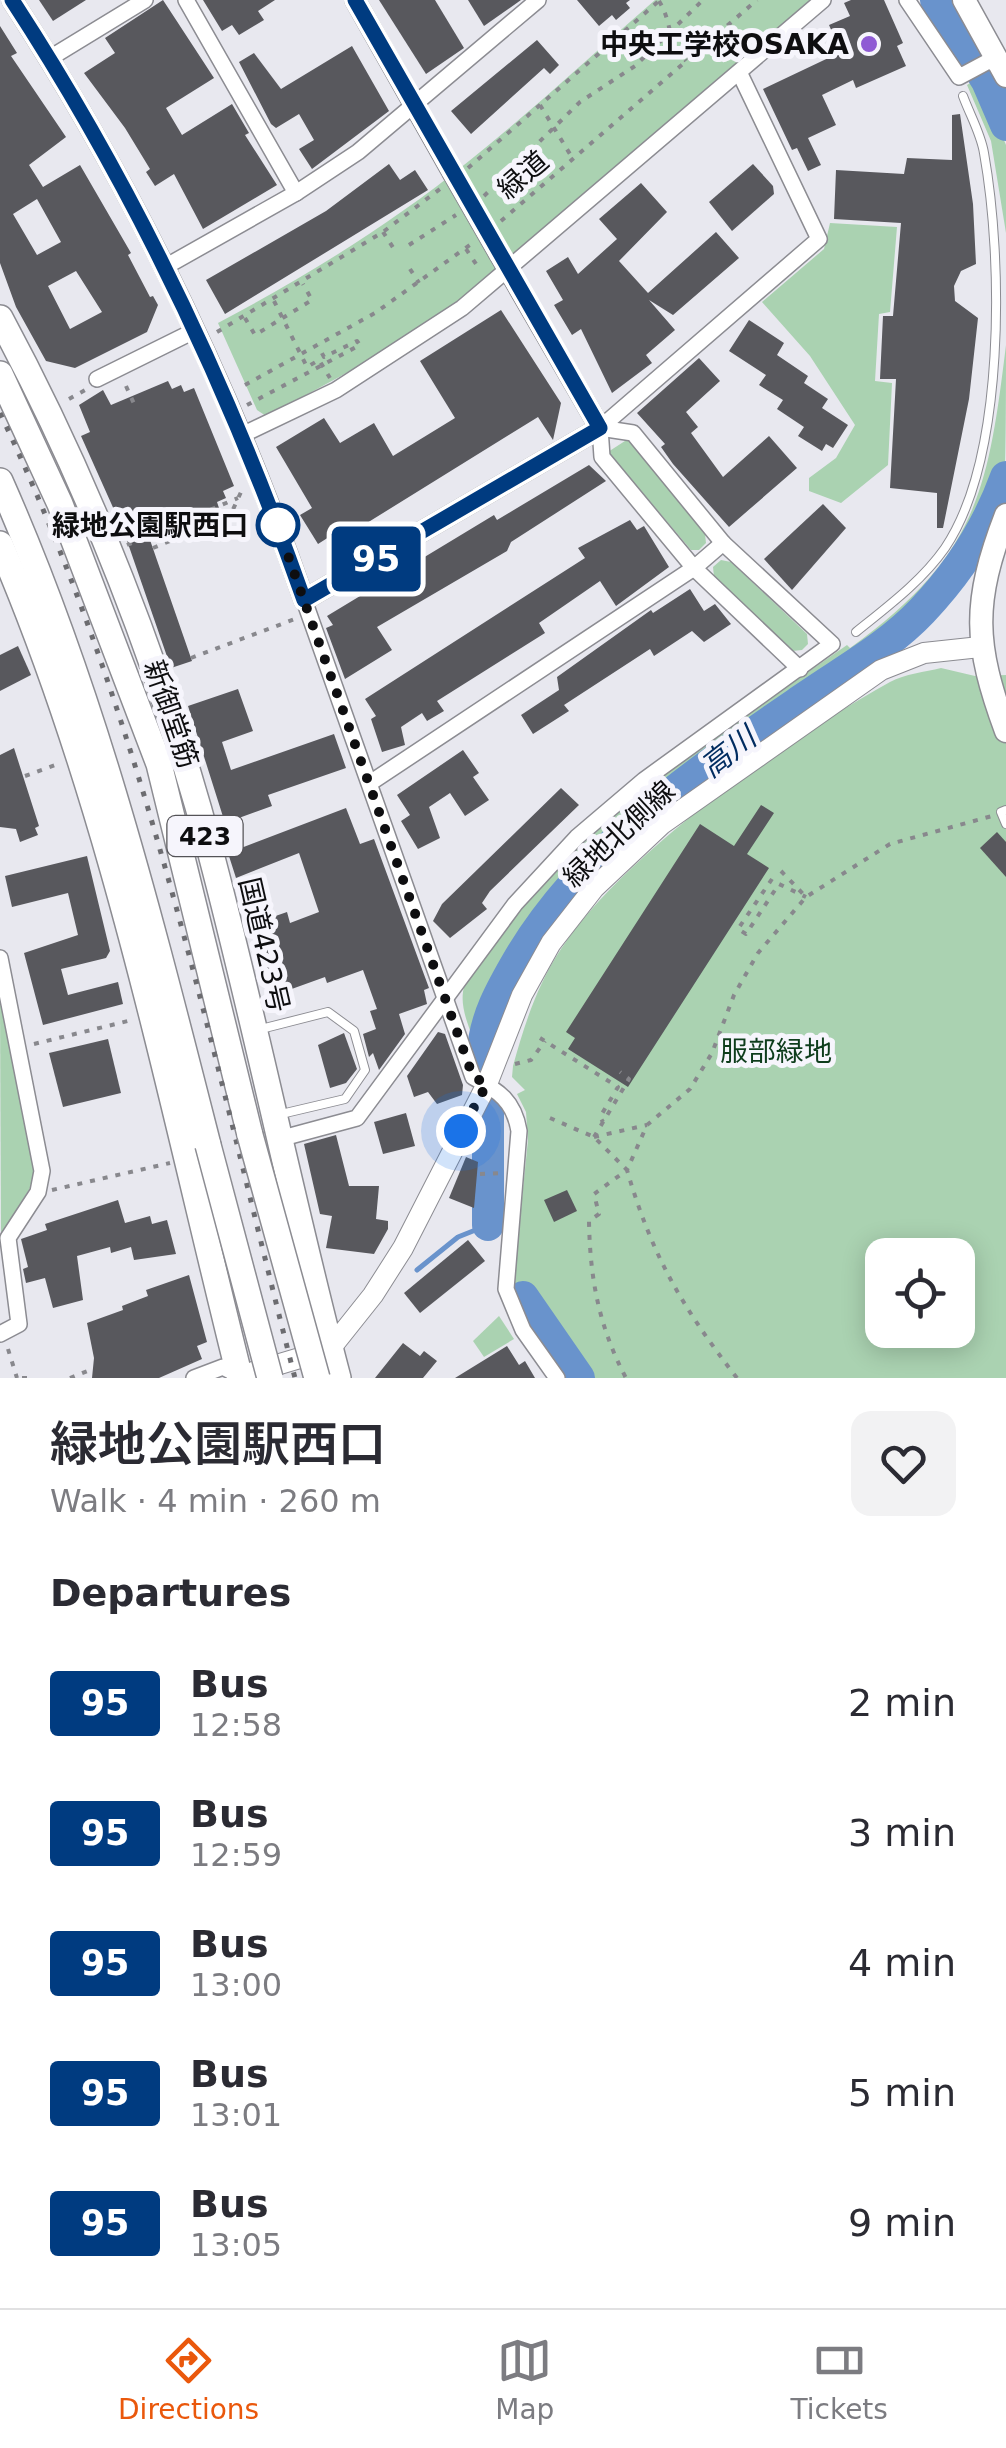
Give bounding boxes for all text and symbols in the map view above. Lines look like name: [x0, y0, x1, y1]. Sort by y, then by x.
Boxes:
place label: 中央工学校OSAKA: [600, 28, 849, 61]
marker: 中央工学校OSAKA: [858, 33, 880, 55]
street label: 緑道: [491, 144, 555, 206]
marker: 緑地公園駅西口: [257, 504, 299, 546]
place label: 緑地公園駅西口: [52, 509, 248, 542]
line badge: 95: [331, 526, 421, 592]
text: 95: [352, 539, 400, 579]
street label: 新御堂筋: [137, 656, 205, 772]
water label: 高川: [694, 718, 765, 784]
street label: 緑地北側線: [557, 774, 681, 894]
road number: 423: [168, 816, 242, 856]
street label: 国道423号: [232, 874, 296, 1016]
park label: 服部緑地: [720, 1035, 832, 1068]
your location: [436, 1106, 486, 1156]
map controls: [865, 1238, 975, 1348]
button: locate: [865, 1238, 975, 1348]
button: heart: [851, 1411, 956, 1516]
text: 緑地公園駅西口: [50, 1416, 386, 1472]
text: Walk · 4 min · 260 m: [50, 1482, 381, 1520]
text: Departures: [50, 1571, 291, 1615]
text: Bus: [190, 1662, 269, 1706]
text: 2 min: [848, 1681, 956, 1725]
text: 95: [81, 1683, 129, 1723]
text: 12:58: [190, 1706, 282, 1744]
text: Bus: [190, 1792, 269, 1836]
text: 3 min: [848, 1811, 956, 1855]
text: 95: [81, 1813, 129, 1853]
text: 12:59: [190, 1836, 282, 1874]
text: Bus: [190, 1922, 269, 1966]
text: 4 min: [848, 1941, 956, 1985]
text: 95: [81, 1943, 129, 1983]
text: 13:00: [190, 1966, 282, 2004]
text: Bus: [190, 2052, 269, 2096]
text: 5 min: [848, 2071, 956, 2115]
text: 95: [81, 2073, 129, 2113]
text: 13:01: [190, 2096, 282, 2134]
text: Bus: [190, 2182, 269, 2226]
text: 9 min: [848, 2201, 956, 2245]
text: 95: [81, 2203, 129, 2243]
text: 13:05: [190, 2226, 282, 2264]
tab: Directions: [118, 2333, 259, 2426]
tab: Map: [495, 2333, 554, 2426]
tab: Tickets: [791, 2333, 888, 2426]

